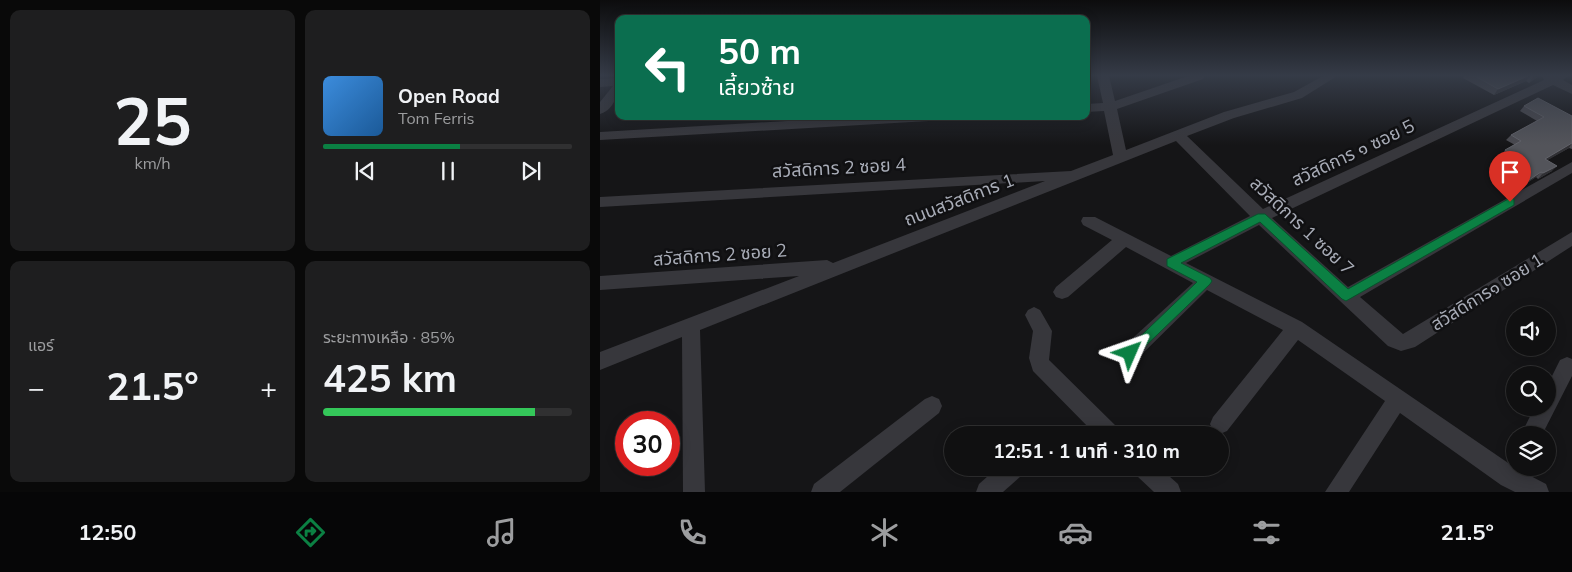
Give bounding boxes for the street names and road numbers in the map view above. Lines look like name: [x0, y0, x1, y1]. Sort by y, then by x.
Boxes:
street label: สวัสดิการ ๑ ซอย 5: [1288, 114, 1418, 191]
street label: สวัสดิการ 2 ซอย 4: [771, 152, 907, 182]
street label: ถนนสวัสดิการ 1: [901, 168, 1017, 231]
street label: สวัสดิการ 1 ซอย 7: [1245, 171, 1359, 280]
street label: สวัสดิการ 2 ซอย 2: [652, 238, 788, 271]
street label: สวัสดิการ๑ ซอย 1: [1426, 248, 1547, 335]

